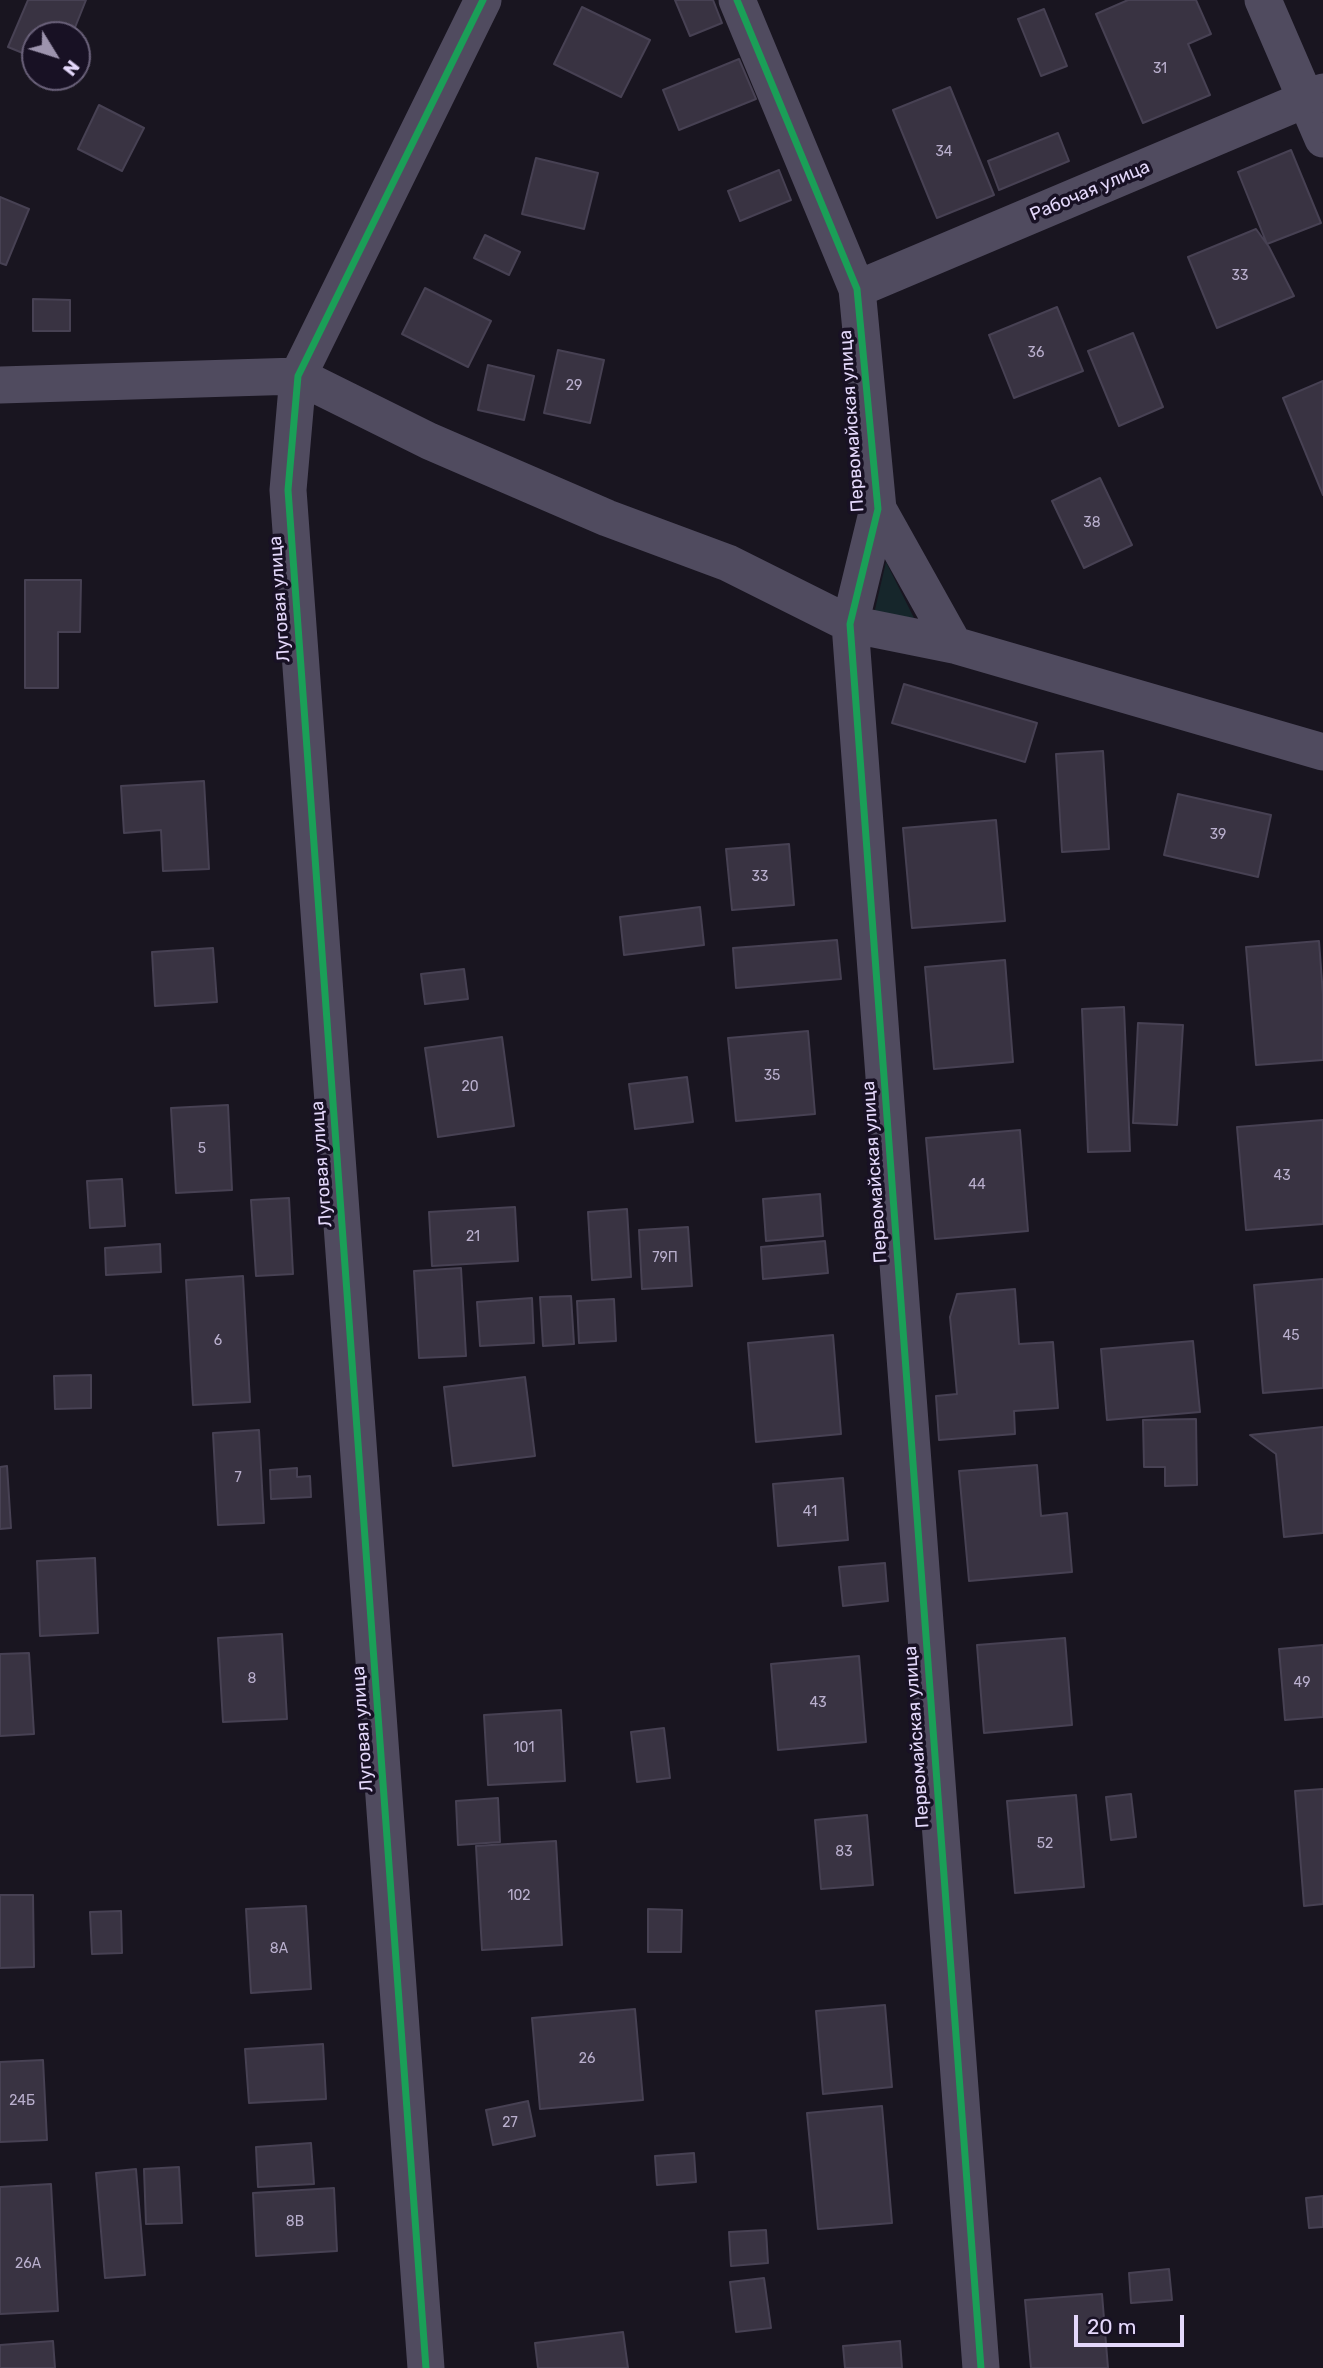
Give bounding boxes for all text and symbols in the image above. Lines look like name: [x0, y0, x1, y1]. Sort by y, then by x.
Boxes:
north arrow: [21, 21, 91, 91]
text: N: [58, 56, 85, 80]
house number: 31: [1153, 61, 1167, 77]
house number: 34: [935, 144, 953, 160]
street label: Рабочая улица: [1027, 156, 1153, 226]
house number: 33: [1232, 268, 1248, 284]
street label: Первомайская улица: [835, 329, 869, 513]
house number: 36: [1028, 345, 1044, 361]
house number: 29: [566, 378, 582, 394]
house number: 38: [1083, 515, 1101, 531]
street label: Луговая улица: [265, 535, 295, 663]
house number: 39: [1210, 827, 1226, 843]
house number: 33: [752, 869, 768, 885]
house number: 35: [764, 1068, 780, 1084]
house number: 20: [461, 1079, 479, 1095]
street label: Первомайская улица: [858, 1080, 892, 1264]
street label: Луговая улица: [307, 1100, 337, 1228]
house number: 5: [198, 1141, 206, 1157]
house number: 43: [1273, 1168, 1291, 1184]
house number: 44: [968, 1177, 986, 1193]
house number: 21: [466, 1229, 480, 1245]
house number: 79П: [652, 1250, 678, 1266]
house number: 45: [1282, 1328, 1300, 1344]
house number: 6: [214, 1333, 222, 1349]
house number: 7: [234, 1470, 242, 1486]
house number: 41: [803, 1504, 817, 1520]
street label: Первомайская улица: [900, 1645, 934, 1829]
street label: Луговая улица: [348, 1665, 378, 1793]
house number: 8: [248, 1671, 256, 1687]
house number: 49: [1294, 1675, 1310, 1691]
house number: 43: [809, 1695, 827, 1711]
house number: 101: [514, 1740, 534, 1756]
house number: 52: [1037, 1836, 1053, 1852]
house number: 83: [835, 1844, 853, 1860]
house number: 102: [507, 1888, 531, 1904]
house number: 8А: [270, 1941, 288, 1957]
house number: 26: [579, 2051, 595, 2067]
house number: 24Б: [9, 2093, 35, 2109]
house number: 27: [502, 2115, 518, 2131]
house number: 8В: [286, 2214, 304, 2230]
house number: 26А: [15, 2256, 41, 2272]
scale bar: [1078, 2302, 1188, 2346]
text: 20 m: [1087, 2314, 1136, 2339]

